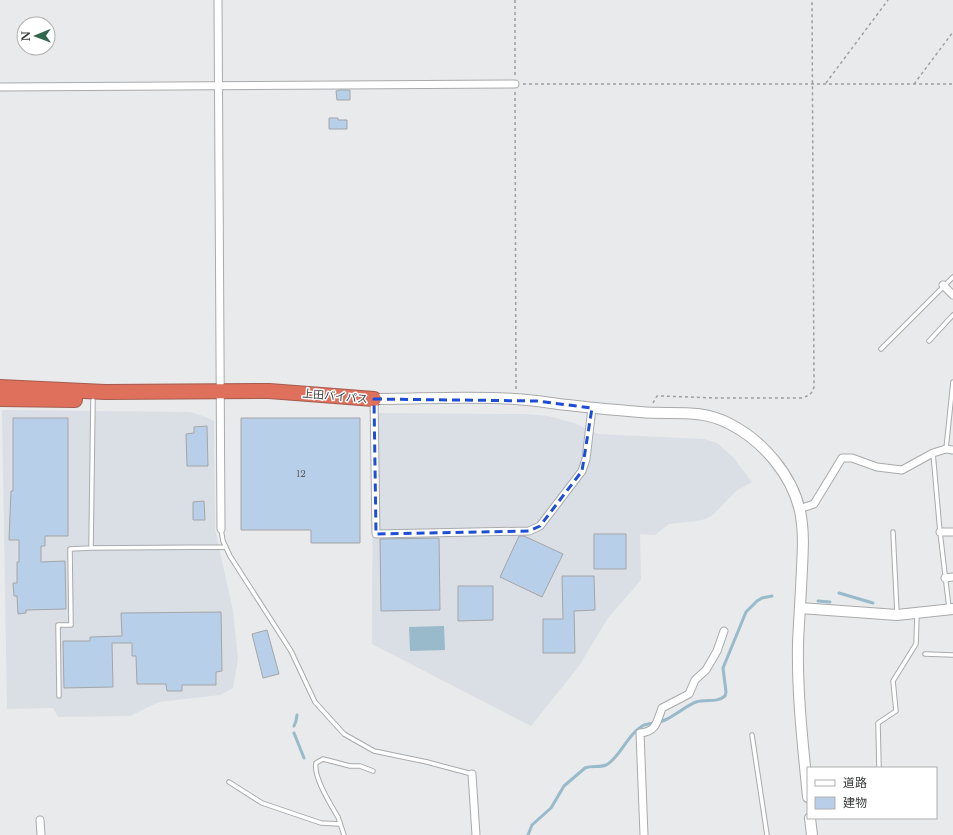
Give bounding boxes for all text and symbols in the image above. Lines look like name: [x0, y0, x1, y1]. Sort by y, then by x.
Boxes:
north arrow: [16, 16, 56, 56]
text: N: [19, 30, 33, 41]
street label: 上田バイパス: [302, 386, 368, 406]
house number: 12: [296, 468, 306, 479]
legend: [807, 767, 937, 819]
text: 道路: [843, 775, 867, 790]
text: 建物: [843, 795, 867, 810]

